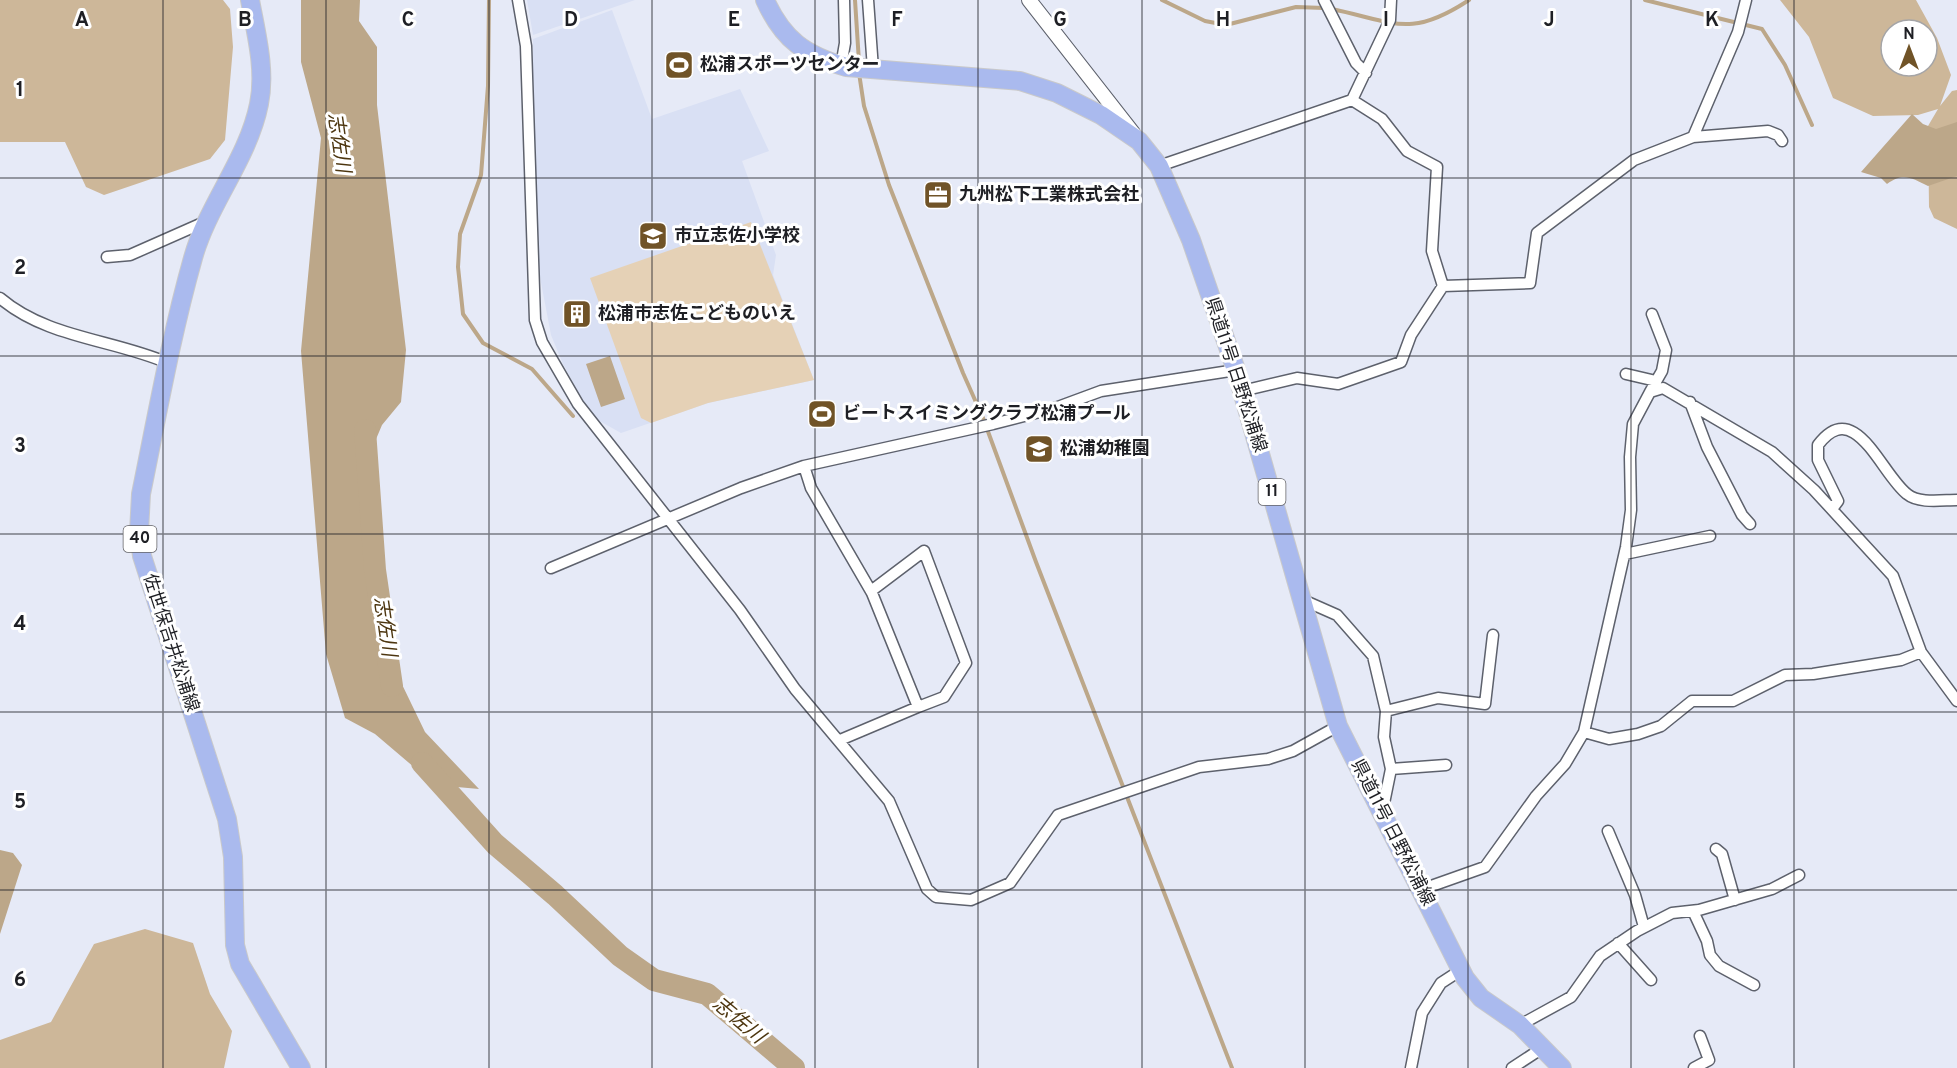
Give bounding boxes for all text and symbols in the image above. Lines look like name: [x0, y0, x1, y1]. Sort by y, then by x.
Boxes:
text: A: [75, 8, 89, 34]
text: B: [238, 8, 252, 34]
text: C: [402, 8, 414, 34]
text: D: [564, 8, 578, 34]
text: E: [728, 8, 740, 34]
text: F: [891, 8, 903, 34]
text: G: [1053, 8, 1067, 34]
text: H: [1216, 8, 1230, 34]
text: I: [1383, 8, 1389, 34]
text: J: [1543, 8, 1555, 34]
text: K: [1705, 8, 1719, 34]
north arrow: [1879, 18, 1939, 78]
text: N: [1903, 25, 1915, 45]
sports icon: 松浦スポーツセンター: [663, 49, 695, 81]
place label: 松浦スポーツセンター: [700, 54, 880, 77]
text: 1: [16, 78, 24, 104]
water label: 志佐川: [321, 111, 355, 176]
office icon: 九州松下工業株式会社: [922, 179, 954, 211]
place label: 九州松下工業株式会社: [959, 184, 1139, 207]
school or university icon: 市立志佐小学校: [637, 220, 669, 252]
place label: 市立志佐小学校: [674, 225, 800, 248]
text: 2: [14, 256, 26, 282]
street label: 県道11号 日野松浦線: [1199, 295, 1271, 455]
building icon: 松浦市志佐こどものいえ: [561, 298, 593, 330]
place label: 松浦市志佐こどものいえ: [598, 303, 796, 326]
sports icon: ビートスイミングクラブ松浦プール: [806, 398, 838, 430]
place label: ビートスイミングクラブ松浦プール: [843, 403, 1131, 426]
school or university icon: 松浦幼稚園: [1023, 433, 1055, 465]
text: 3: [14, 434, 26, 460]
place label: 松浦幼稚園: [1060, 438, 1150, 461]
road number: 11: [1258, 479, 1286, 505]
road number: 40: [124, 526, 156, 552]
street label: 佐世保吉井松浦線: [137, 571, 203, 715]
water label: 志佐川: [367, 595, 401, 660]
text: 4: [14, 612, 26, 638]
street label: 県道11号 日野松浦線: [1345, 756, 1439, 910]
text: 5: [14, 790, 26, 816]
text: 6: [14, 968, 26, 994]
water label: 志佐川: [707, 992, 771, 1052]

